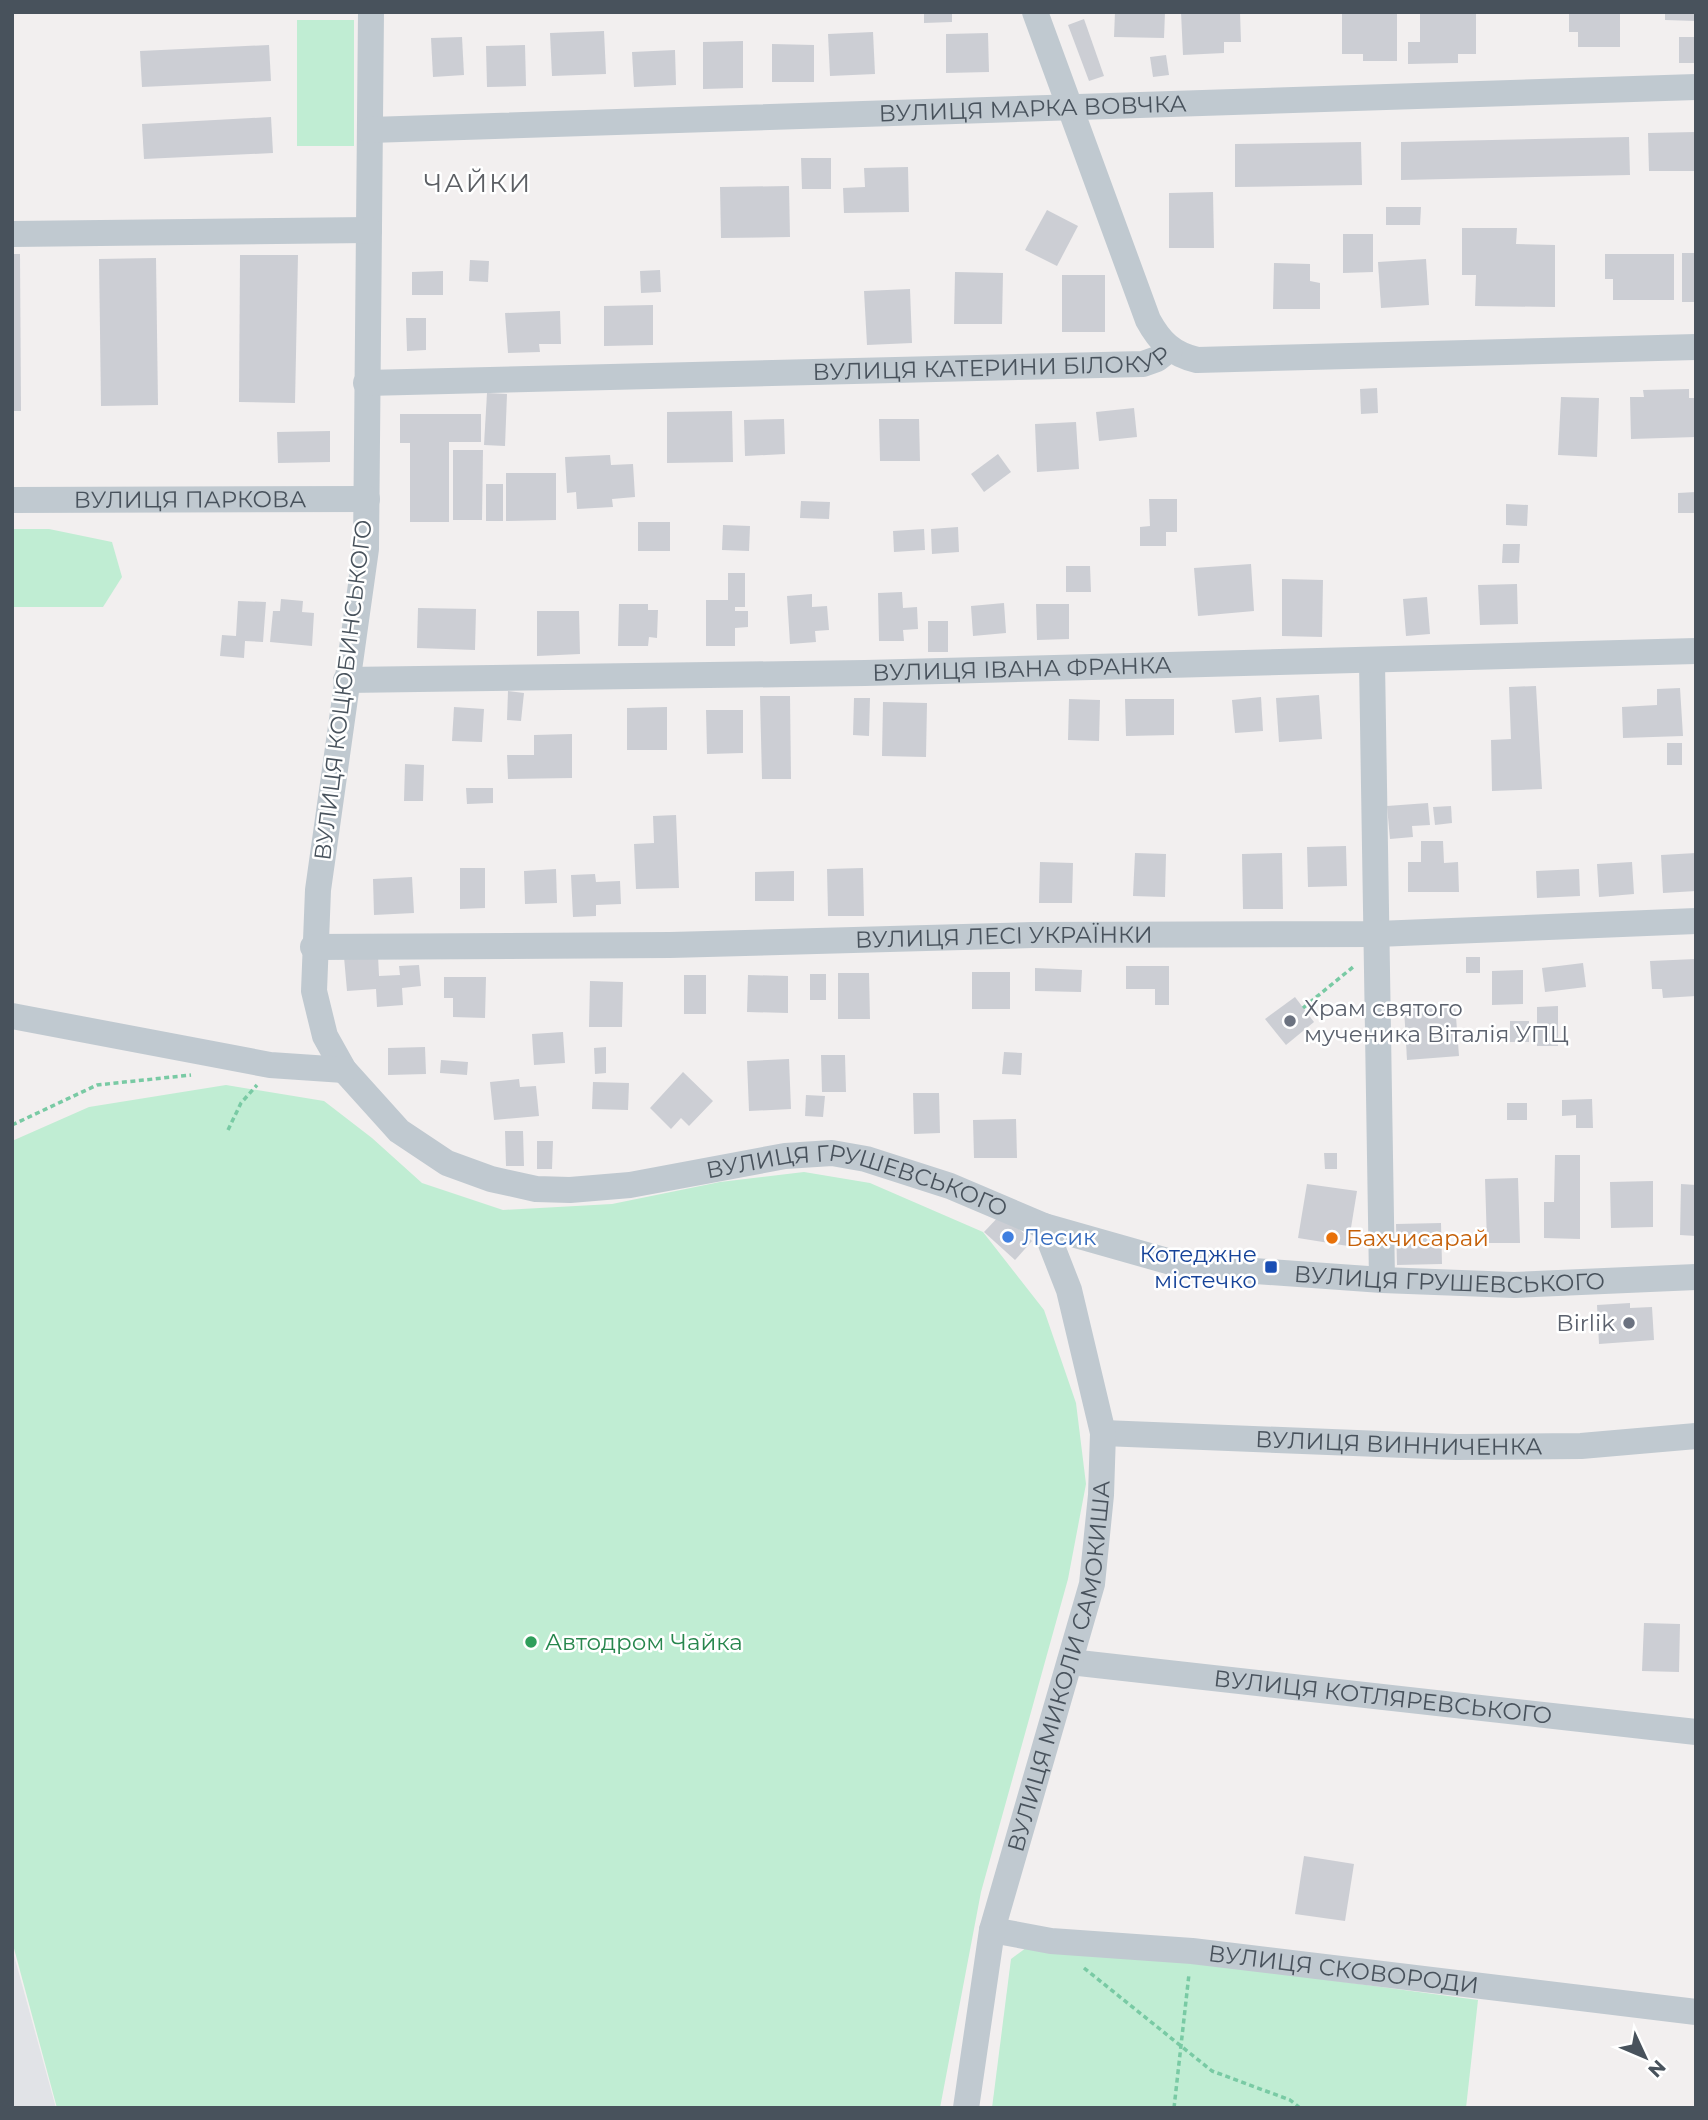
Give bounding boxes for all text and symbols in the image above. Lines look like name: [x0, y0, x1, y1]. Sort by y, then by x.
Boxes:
street label: ВУЛИЦЯ МАРКА ВОВЧКА: [878, 90, 1187, 127]
district label: ЧАЙКИ: [424, 167, 532, 199]
street label: ВУЛИЦЯ КАТЕРИНИ БІЛОКУР: [812, 340, 1176, 386]
street label: ВУЛИЦЯ ПАРКОВА: [74, 485, 306, 514]
street label: ВУЛИЦЯ КОЦЮБИНСЬКОГО: [308, 518, 378, 862]
street label: ВУЛИЦЯ ІВАНА ФРАНКА: [872, 651, 1172, 687]
street label: ВУЛИЦЯ ЛЕСІ УКРАЇНКИ: [855, 921, 1153, 954]
place label: Храм святого мученика Віталія УПЦ: [1304, 994, 1569, 1048]
marker: Храм святого мученика Віталія УПЦ: [1282, 1013, 1298, 1029]
street label: ВУЛИЦЯ ГРУШЕВСЬКОГО: [704, 1139, 1012, 1223]
place label: Лесик: [1022, 1223, 1097, 1251]
place label: Бахчисарай: [1346, 1224, 1489, 1252]
marker: Лесик: [1000, 1229, 1016, 1245]
marker: Бахчисарай: [1324, 1230, 1340, 1246]
place label: Котеджне містечко: [1139, 1240, 1257, 1294]
marker: Котеджне містечко: [1263, 1259, 1279, 1275]
street label: ВУЛИЦЯ ГРУШЕВСЬКОГО: [1293, 1260, 1606, 1299]
place label: Birlik: [1556, 1309, 1615, 1337]
marker: Birlik: [1621, 1315, 1637, 1331]
street label: ВУЛИЦЯ ВИННИЧЕНКА: [1255, 1425, 1542, 1461]
street label: ВУЛИЦЯ МИКОЛИ САМОКИША: [1001, 1480, 1115, 1855]
place label: Автодром Чайка: [545, 1628, 743, 1656]
marker: Автодром Чайка: [523, 1634, 539, 1650]
street label: ВУЛИЦЯ КОТЛЯРЕВСЬКОГО: [1212, 1664, 1554, 1730]
street label: ВУЛИЦЯ СКОВОРОДИ: [1207, 1939, 1480, 2000]
north arrow: [1610, 2022, 1680, 2092]
text: N: [1643, 2055, 1670, 2082]

